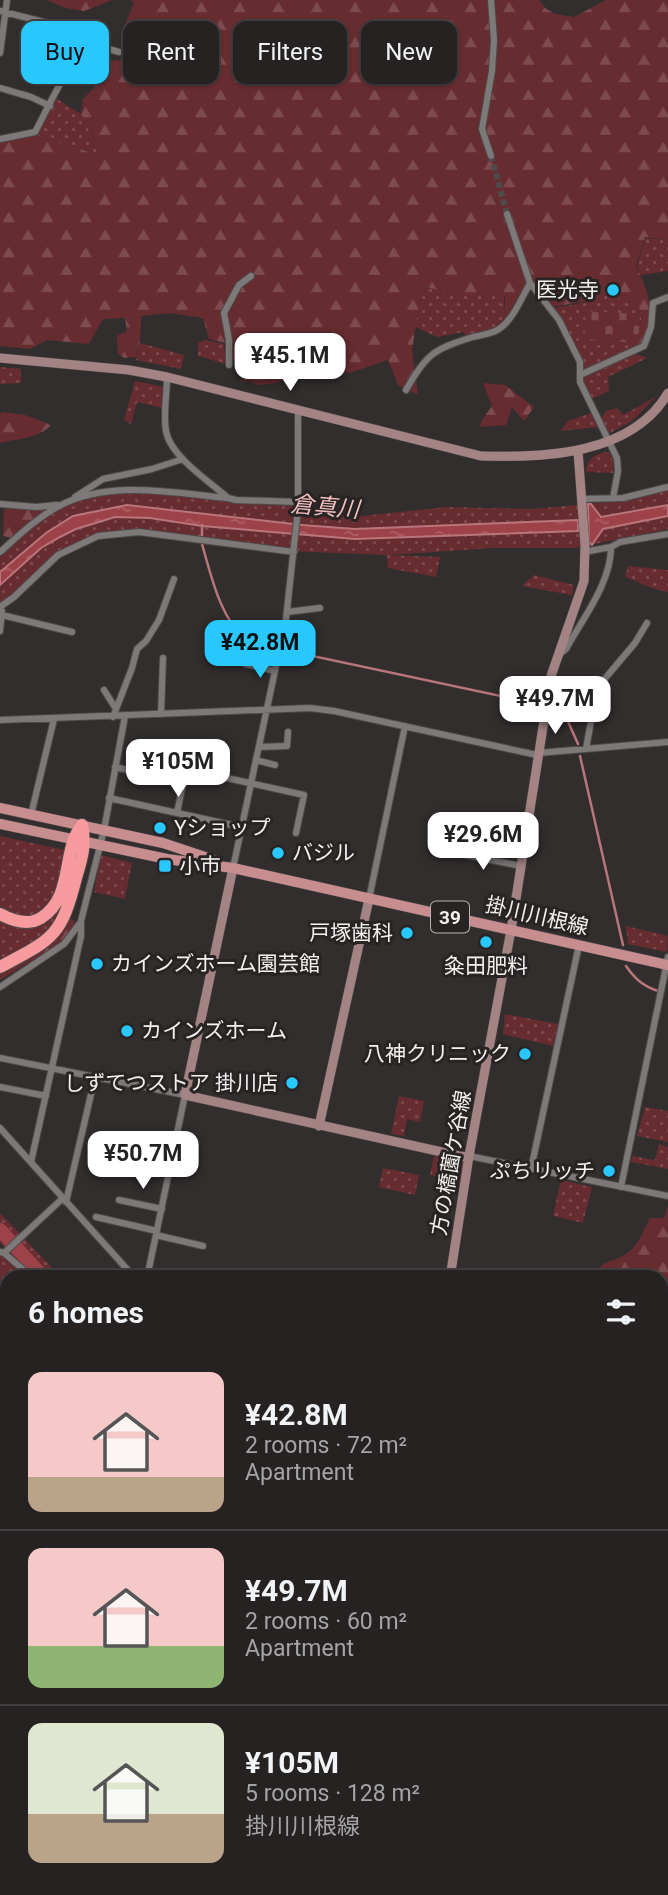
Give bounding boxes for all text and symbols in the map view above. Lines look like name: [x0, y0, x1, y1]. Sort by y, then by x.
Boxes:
chip: Buy: [21, 21, 109, 84]
chip: Rent: [123, 21, 219, 84]
chip: Filters: [233, 21, 347, 84]
chip: New: [361, 21, 457, 84]
place label: 医光寺: [536, 278, 599, 302]
marker: 医光寺: [605, 282, 621, 298]
pin: ¥45.1M: [233, 334, 347, 393]
text: ¥45.1M: [251, 342, 329, 369]
water label: 倉真川: [289, 491, 364, 524]
pin: ¥42.8M: [203, 620, 317, 680]
text: ¥42.8M: [221, 629, 299, 656]
pin: ¥49.7M: [498, 676, 612, 736]
text: ¥49.7M: [516, 685, 594, 712]
pin: ¥105M: [129, 740, 227, 799]
text: ¥105M: [142, 748, 214, 775]
pin: ¥29.6M: [426, 812, 540, 872]
place label: Yショップ: [174, 816, 271, 840]
marker: Yショップ: [152, 820, 168, 836]
text: ¥29.6M: [444, 821, 522, 848]
place label: バジル: [292, 841, 355, 865]
marker: バジル: [270, 845, 286, 861]
place label: 小市: [179, 854, 221, 878]
marker: 小市: [157, 858, 173, 874]
street label: 掛川川根線: [483, 892, 591, 940]
road number: 39: [431, 902, 469, 932]
place label: 戸塚歯科: [309, 921, 393, 945]
marker: 戸塚歯科: [399, 925, 415, 941]
marker: 粂田肥料: [478, 934, 494, 950]
place label: カインズホーム園芸館: [111, 952, 320, 976]
place label: 粂田肥料: [444, 954, 528, 978]
marker: カインズホーム園芸館: [89, 956, 105, 972]
place label: カインズホーム: [141, 1019, 287, 1043]
marker: カインズホーム: [119, 1023, 135, 1039]
place label: 八神クリニック: [364, 1042, 511, 1066]
marker: 八神クリニック: [517, 1046, 533, 1062]
place label: しずてつストア 掛川店: [64, 1071, 278, 1095]
marker: しずてつストア 掛川店: [284, 1075, 300, 1091]
street label: 方の橋薗ケ谷線: [426, 1089, 476, 1237]
pin: ¥50.7M: [86, 1132, 200, 1191]
text: ¥50.7M: [104, 1140, 182, 1167]
place label: ぷちリッチ: [490, 1159, 595, 1183]
marker: ぷちリッチ: [601, 1163, 617, 1179]
icon: filters: [602, 1293, 640, 1331]
text: 6 homes: [28, 1295, 144, 1330]
text: ¥42.8M: [245, 1397, 348, 1432]
icon: home: [84, 1400, 168, 1484]
text: 2 rooms · 72 m²: [245, 1432, 407, 1459]
text: Apartment: [245, 1459, 354, 1486]
text: ¥49.7M: [245, 1573, 348, 1608]
icon: home: [84, 1576, 168, 1660]
text: 2 rooms · 60 m²: [245, 1608, 407, 1635]
text: Apartment: [245, 1635, 354, 1662]
text: ¥105M: [245, 1745, 339, 1780]
icon: home: [84, 1751, 168, 1835]
text: 5 rooms · 128 m²: [245, 1780, 420, 1807]
text: 掛川川根線: [245, 1813, 360, 1840]

